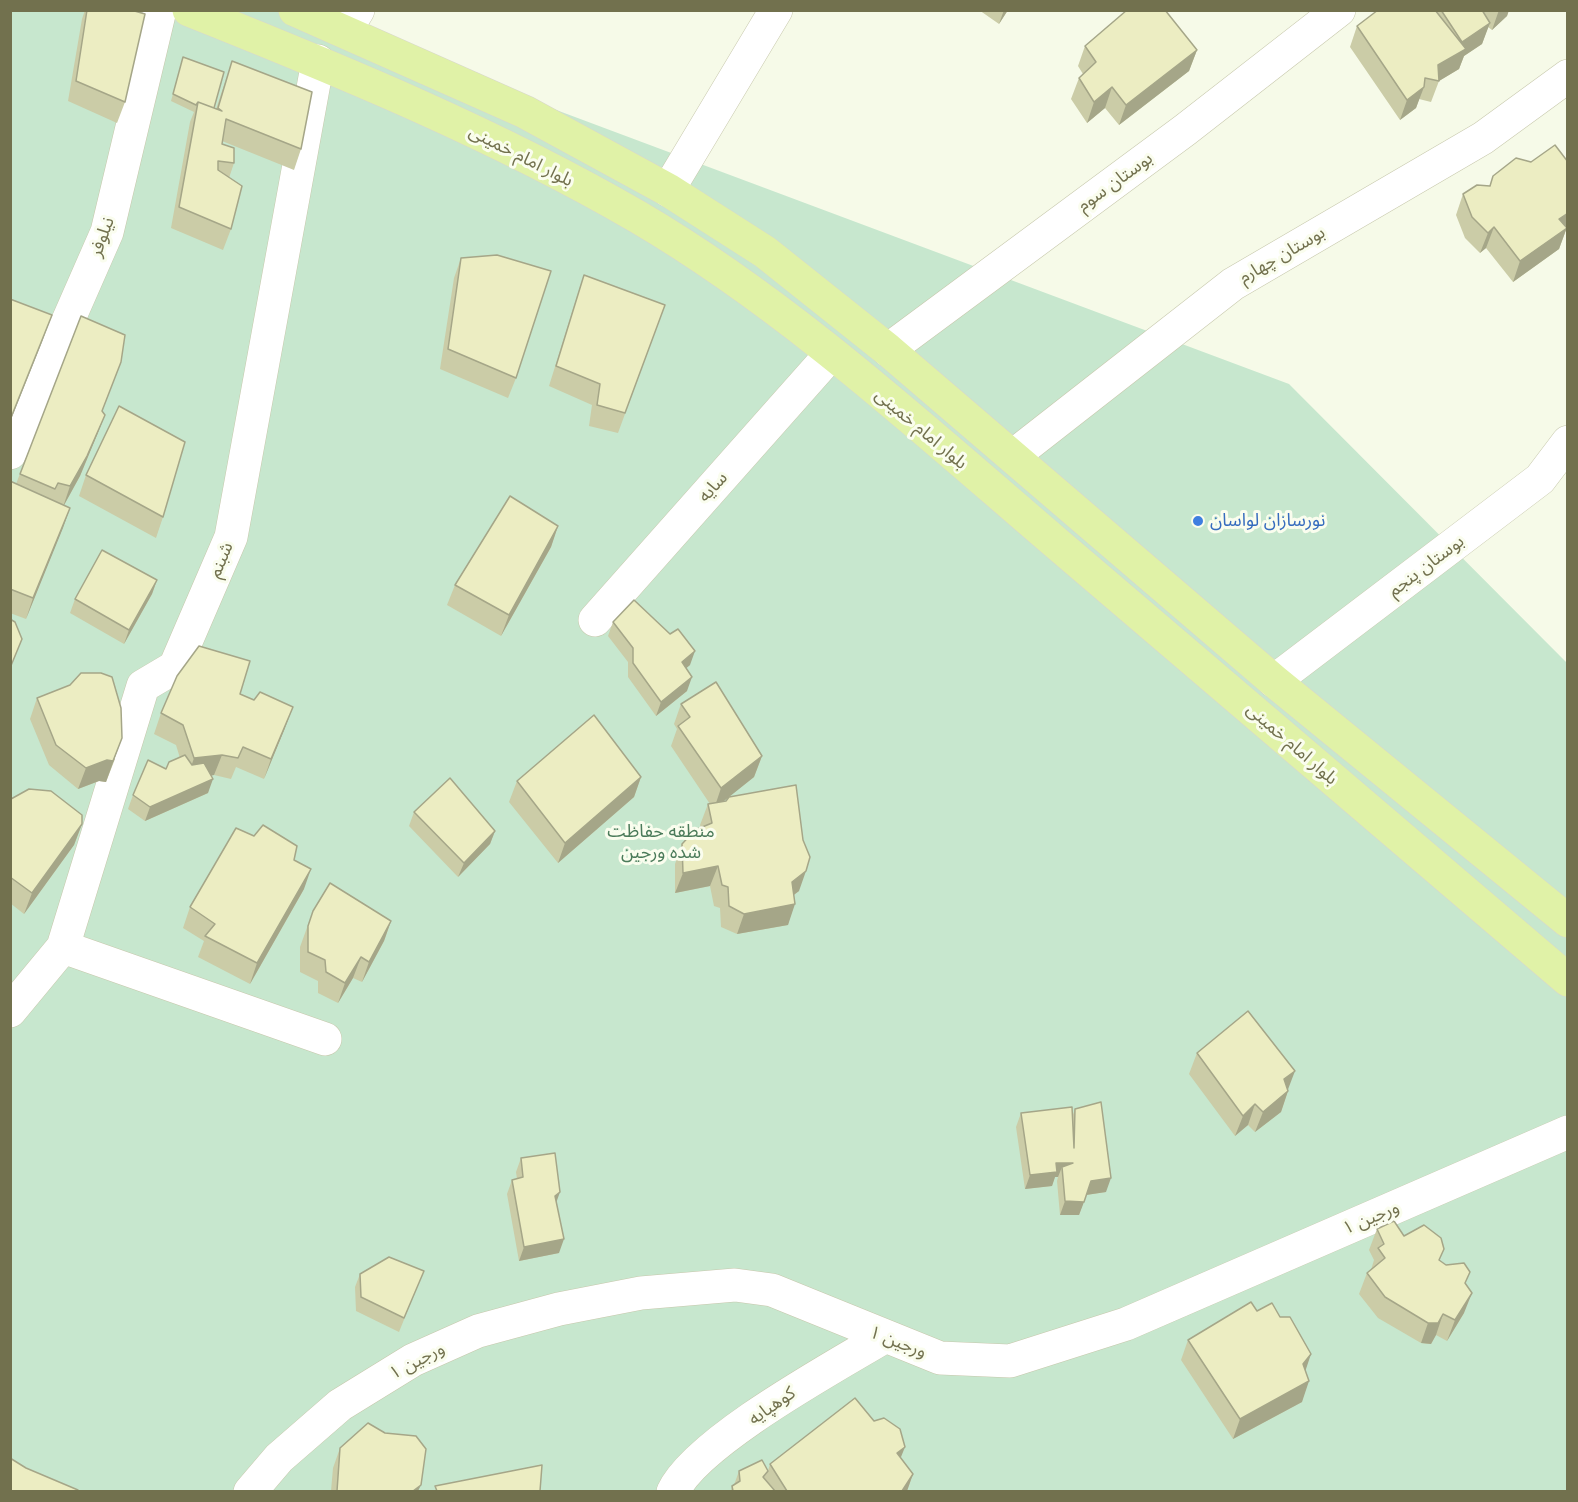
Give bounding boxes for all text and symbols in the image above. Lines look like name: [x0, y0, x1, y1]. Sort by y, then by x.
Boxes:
street label: بلوار امام خمینی: [465, 121, 577, 191]
street label: بوستان سوم: [1073, 147, 1157, 217]
street label: نیلوفر: [85, 214, 119, 260]
street label: بوستان چهارم: [1235, 222, 1329, 288]
street label: بلوار امام خمینی: [870, 384, 972, 474]
street label: سایه: [694, 467, 732, 507]
place label: نورسازان لواسان: [1210, 510, 1325, 532]
marker: نورسازان لواسان: [1191, 514, 1205, 528]
street label: بوستان پنجم: [1384, 530, 1468, 602]
street label: شبنم: [204, 539, 238, 581]
street label: بلوار امام خمینی: [1242, 699, 1342, 789]
park label: منطقه حفاظت شده ورجین: [607, 821, 715, 864]
street label: ورجین ۱: [1339, 1196, 1403, 1240]
street label: ورجین ۱: [866, 1321, 930, 1363]
street label: ورجین ۱: [386, 1338, 448, 1384]
street label: کوهپایه: [744, 1382, 800, 1430]

